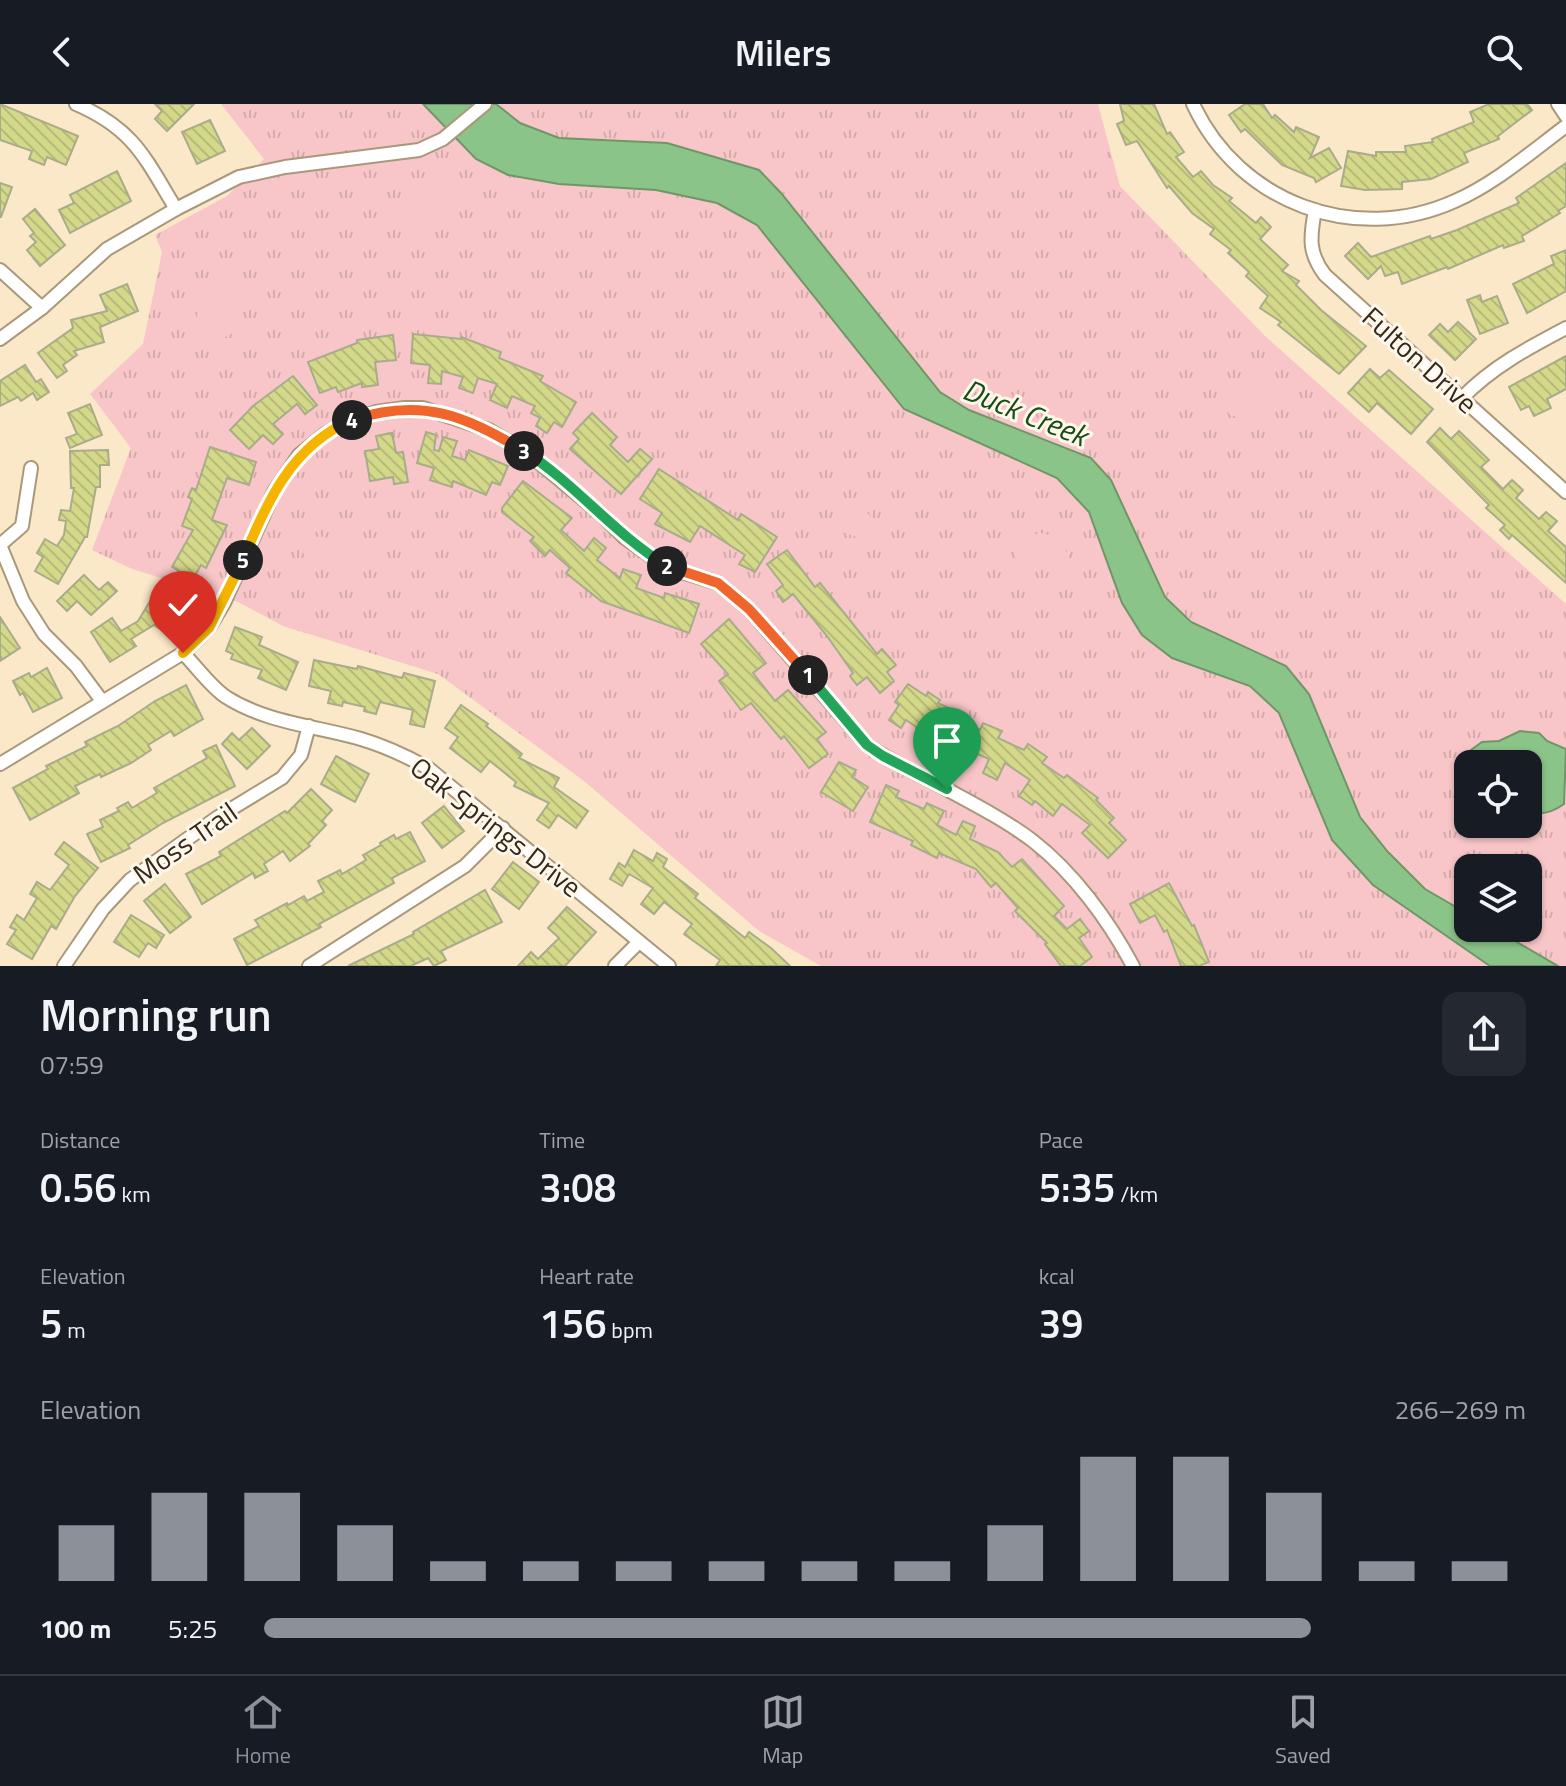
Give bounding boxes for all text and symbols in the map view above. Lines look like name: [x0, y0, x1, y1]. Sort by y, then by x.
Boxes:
text: Milers: [735, 25, 831, 80]
icon: back: [40, 30, 84, 74]
icon: search: [1482, 30, 1526, 74]
street label: Fulton Drive: [1353, 296, 1488, 423]
water label: Duck Creek: [956, 366, 1098, 459]
pin: 4: [332, 400, 372, 440]
text: 4: [346, 403, 358, 437]
pin: 3: [504, 431, 544, 471]
text: 3: [518, 434, 530, 468]
pin: 5: [223, 540, 263, 580]
text: 5: [237, 543, 249, 577]
pin: 2: [647, 546, 687, 586]
text: 2: [661, 549, 673, 583]
pin: [149, 571, 217, 653]
icon: check: [161, 583, 205, 627]
pin: 1: [788, 655, 828, 695]
text: 1: [802, 658, 814, 692]
pin: [913, 707, 981, 789]
icon: arrive: [925, 719, 969, 763]
street label: Oak Springs Drive: [401, 746, 591, 907]
map controls: [1454, 750, 1542, 942]
button: locate: [1454, 750, 1542, 838]
street label: Moss Trail: [124, 791, 246, 894]
button: layers: [1454, 854, 1542, 942]
text: Morning run: [40, 981, 272, 1048]
button: share: [1442, 992, 1526, 1076]
text: 07:59: [40, 1045, 104, 1084]
text: Distance: [40, 1123, 120, 1157]
text: Time: [539, 1123, 585, 1157]
text: Pace: [1039, 1123, 1083, 1157]
text: 0.56: [40, 1157, 117, 1218]
text: 3:08: [539, 1157, 616, 1218]
text: 5:35: [1039, 1157, 1115, 1218]
text: km: [117, 1177, 151, 1211]
text: /km: [1115, 1177, 1158, 1211]
text: Elevation: [40, 1259, 126, 1293]
text: Heart rate: [539, 1259, 634, 1293]
text: kcal: [1039, 1259, 1075, 1293]
text: 5: [40, 1293, 62, 1354]
text: 156: [539, 1293, 607, 1354]
text: 39: [1039, 1293, 1083, 1354]
text: m: [62, 1313, 86, 1347]
text: bpm: [607, 1313, 653, 1347]
text: Elevation: [40, 1390, 141, 1429]
text: 266–269 m: [1395, 1390, 1526, 1429]
text: 100 m: [40, 1609, 111, 1648]
text: 5:25: [168, 1609, 217, 1648]
tab: Home: [235, 1690, 291, 1772]
tab: Map: [761, 1690, 805, 1772]
tab: Saved: [1275, 1690, 1331, 1772]

